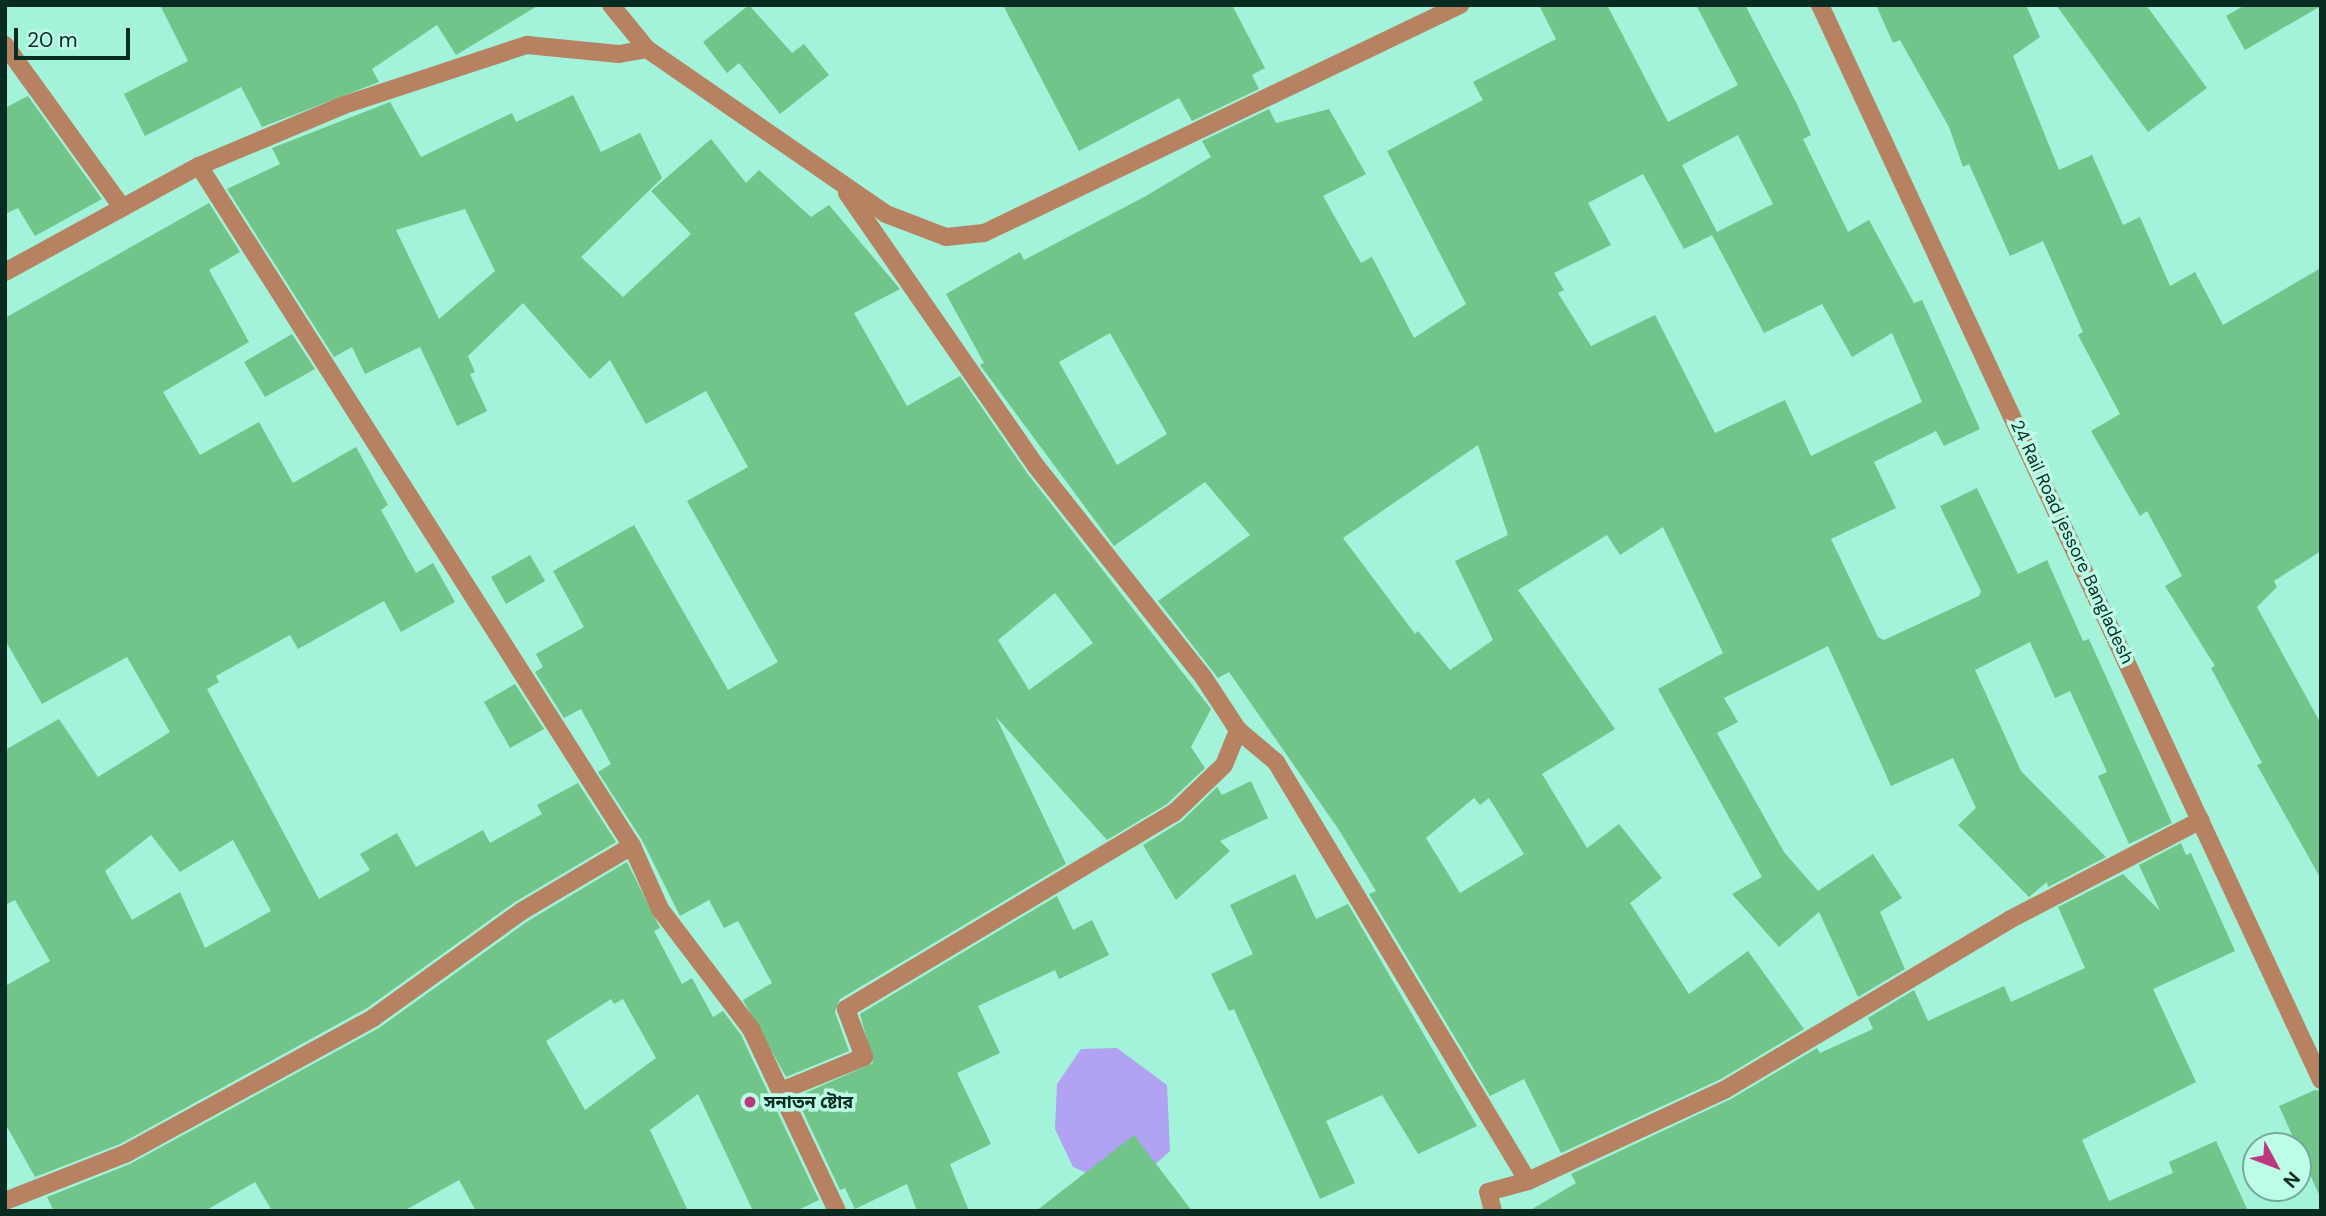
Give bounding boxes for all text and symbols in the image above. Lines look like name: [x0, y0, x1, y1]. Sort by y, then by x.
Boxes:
scale bar: [18, 14, 133, 58]
text: 20 m: [27, 26, 78, 54]
street label: 24 Rail Road jessore Bangladesh: [2006, 417, 2138, 667]
place label: সনাতন ষ্টোর: [764, 1091, 853, 1113]
marker: সনাতন ষ্টোর: [742, 1094, 758, 1110]
north arrow: [2242, 1132, 2312, 1202]
text: N: [2278, 1166, 2306, 1193]

